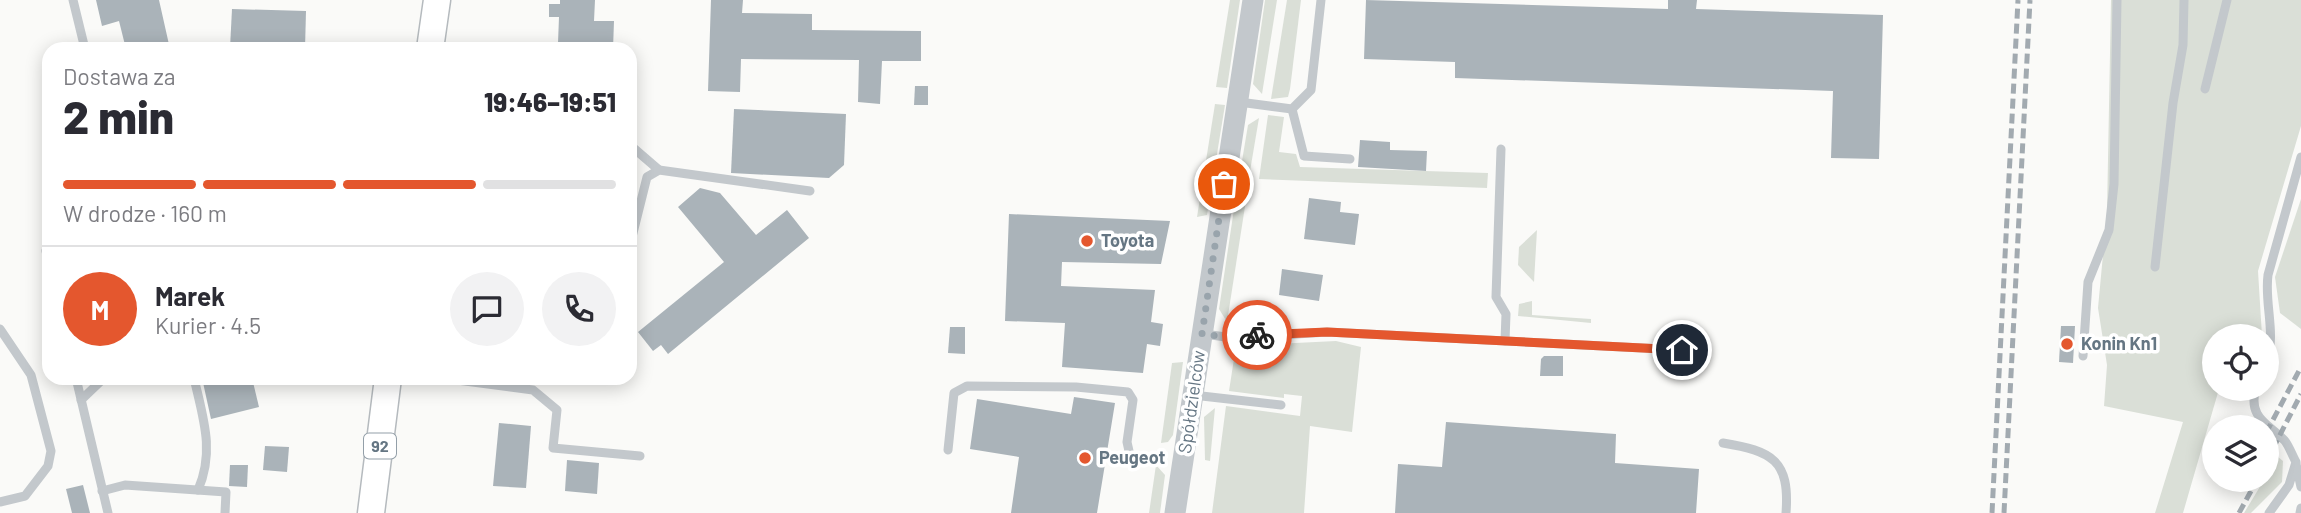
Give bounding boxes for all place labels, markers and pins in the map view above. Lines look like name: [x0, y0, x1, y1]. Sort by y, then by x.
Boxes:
pin: [1194, 154, 1254, 214]
place label: Toyota: [1101, 229, 1154, 251]
marker: Toyota: [1079, 233, 1095, 249]
pin: [1652, 320, 1712, 380]
place label: Konin Kn1: [2081, 332, 2157, 354]
marker: Konin Kn1: [2059, 336, 2075, 352]
place label: Peugeot: [1099, 446, 1165, 468]
marker: Peugeot: [1077, 450, 1093, 466]

